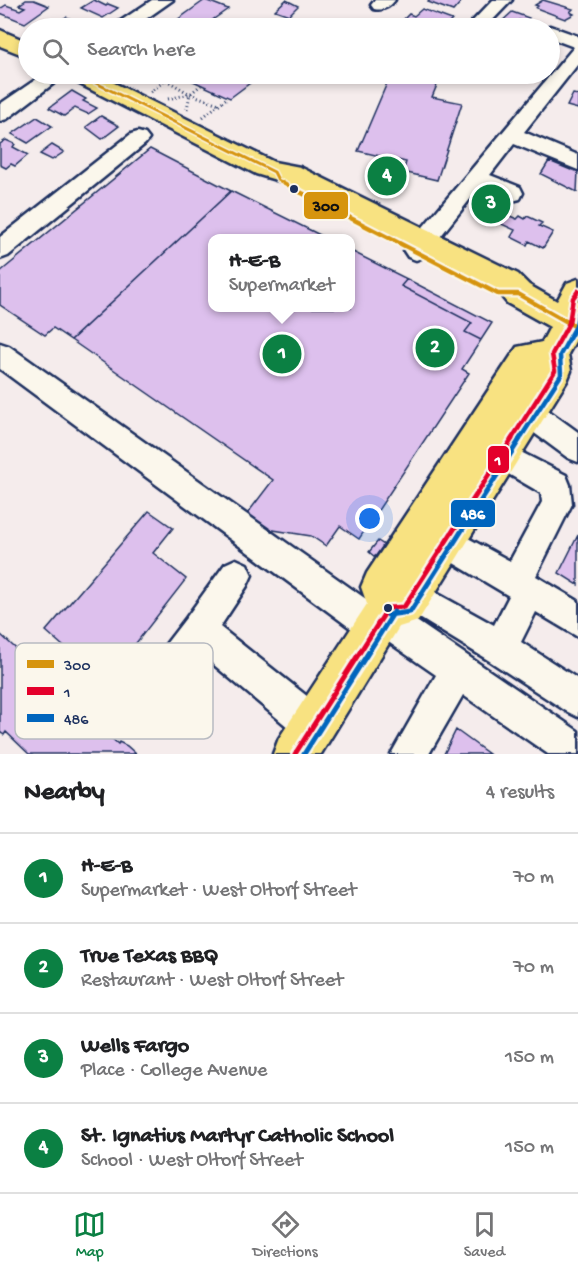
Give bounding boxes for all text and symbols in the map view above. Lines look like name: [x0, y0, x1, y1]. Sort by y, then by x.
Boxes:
search box: [18, 18, 560, 84]
icon: search: [39, 35, 72, 68]
text: Search here: [87, 38, 195, 64]
pin: 4: [368, 154, 406, 198]
pin: 3: [472, 182, 510, 226]
unlabelled marker: [288, 183, 300, 195]
line badge: 300: [303, 191, 349, 220]
text: 300: [312, 199, 339, 218]
popup: [208, 234, 355, 312]
text: H-E-B: [229, 249, 280, 275]
text: Supermarket: [229, 275, 334, 298]
pin: 2: [416, 326, 454, 370]
pin: 1: [262, 332, 302, 376]
line badge: 1: [487, 445, 510, 474]
text: 1: [494, 453, 501, 472]
line badge: 486: [450, 499, 496, 528]
your location: [355, 504, 384, 533]
text: 486: [460, 507, 486, 526]
unlabelled marker: [382, 602, 394, 614]
legend: [15, 643, 213, 739]
text: 300: [63, 658, 90, 677]
text: 1: [63, 685, 70, 704]
text: 486: [64, 712, 89, 731]
text: Nearby: [24, 778, 105, 809]
text: 4 results: [486, 782, 554, 805]
text: H-E-B: [81, 854, 132, 880]
text: 1: [39, 867, 48, 890]
text: 70 m: [513, 867, 554, 890]
text: Supermarket · West Oltorf Street: [81, 880, 356, 903]
text: True Texas BBQ: [81, 944, 218, 970]
text: 2: [39, 957, 48, 980]
text: 70 m: [513, 957, 554, 980]
text: Restaurant · West Oltorf Street: [81, 970, 343, 993]
text: Wells Fargo: [81, 1034, 189, 1060]
text: 3: [38, 1047, 49, 1070]
text: 150 m: [505, 1047, 554, 1070]
text: Place · College Avenue: [81, 1060, 267, 1083]
text: St. Ignatius Martyr Catholic School: [81, 1124, 394, 1150]
text: 4: [39, 1137, 48, 1160]
text: 150 m: [505, 1137, 554, 1160]
text: School · West Oltorf Street: [81, 1150, 303, 1173]
tab: Map: [73, 1208, 106, 1263]
tab: Directions: [252, 1208, 318, 1263]
tab: Saved: [464, 1208, 505, 1263]

